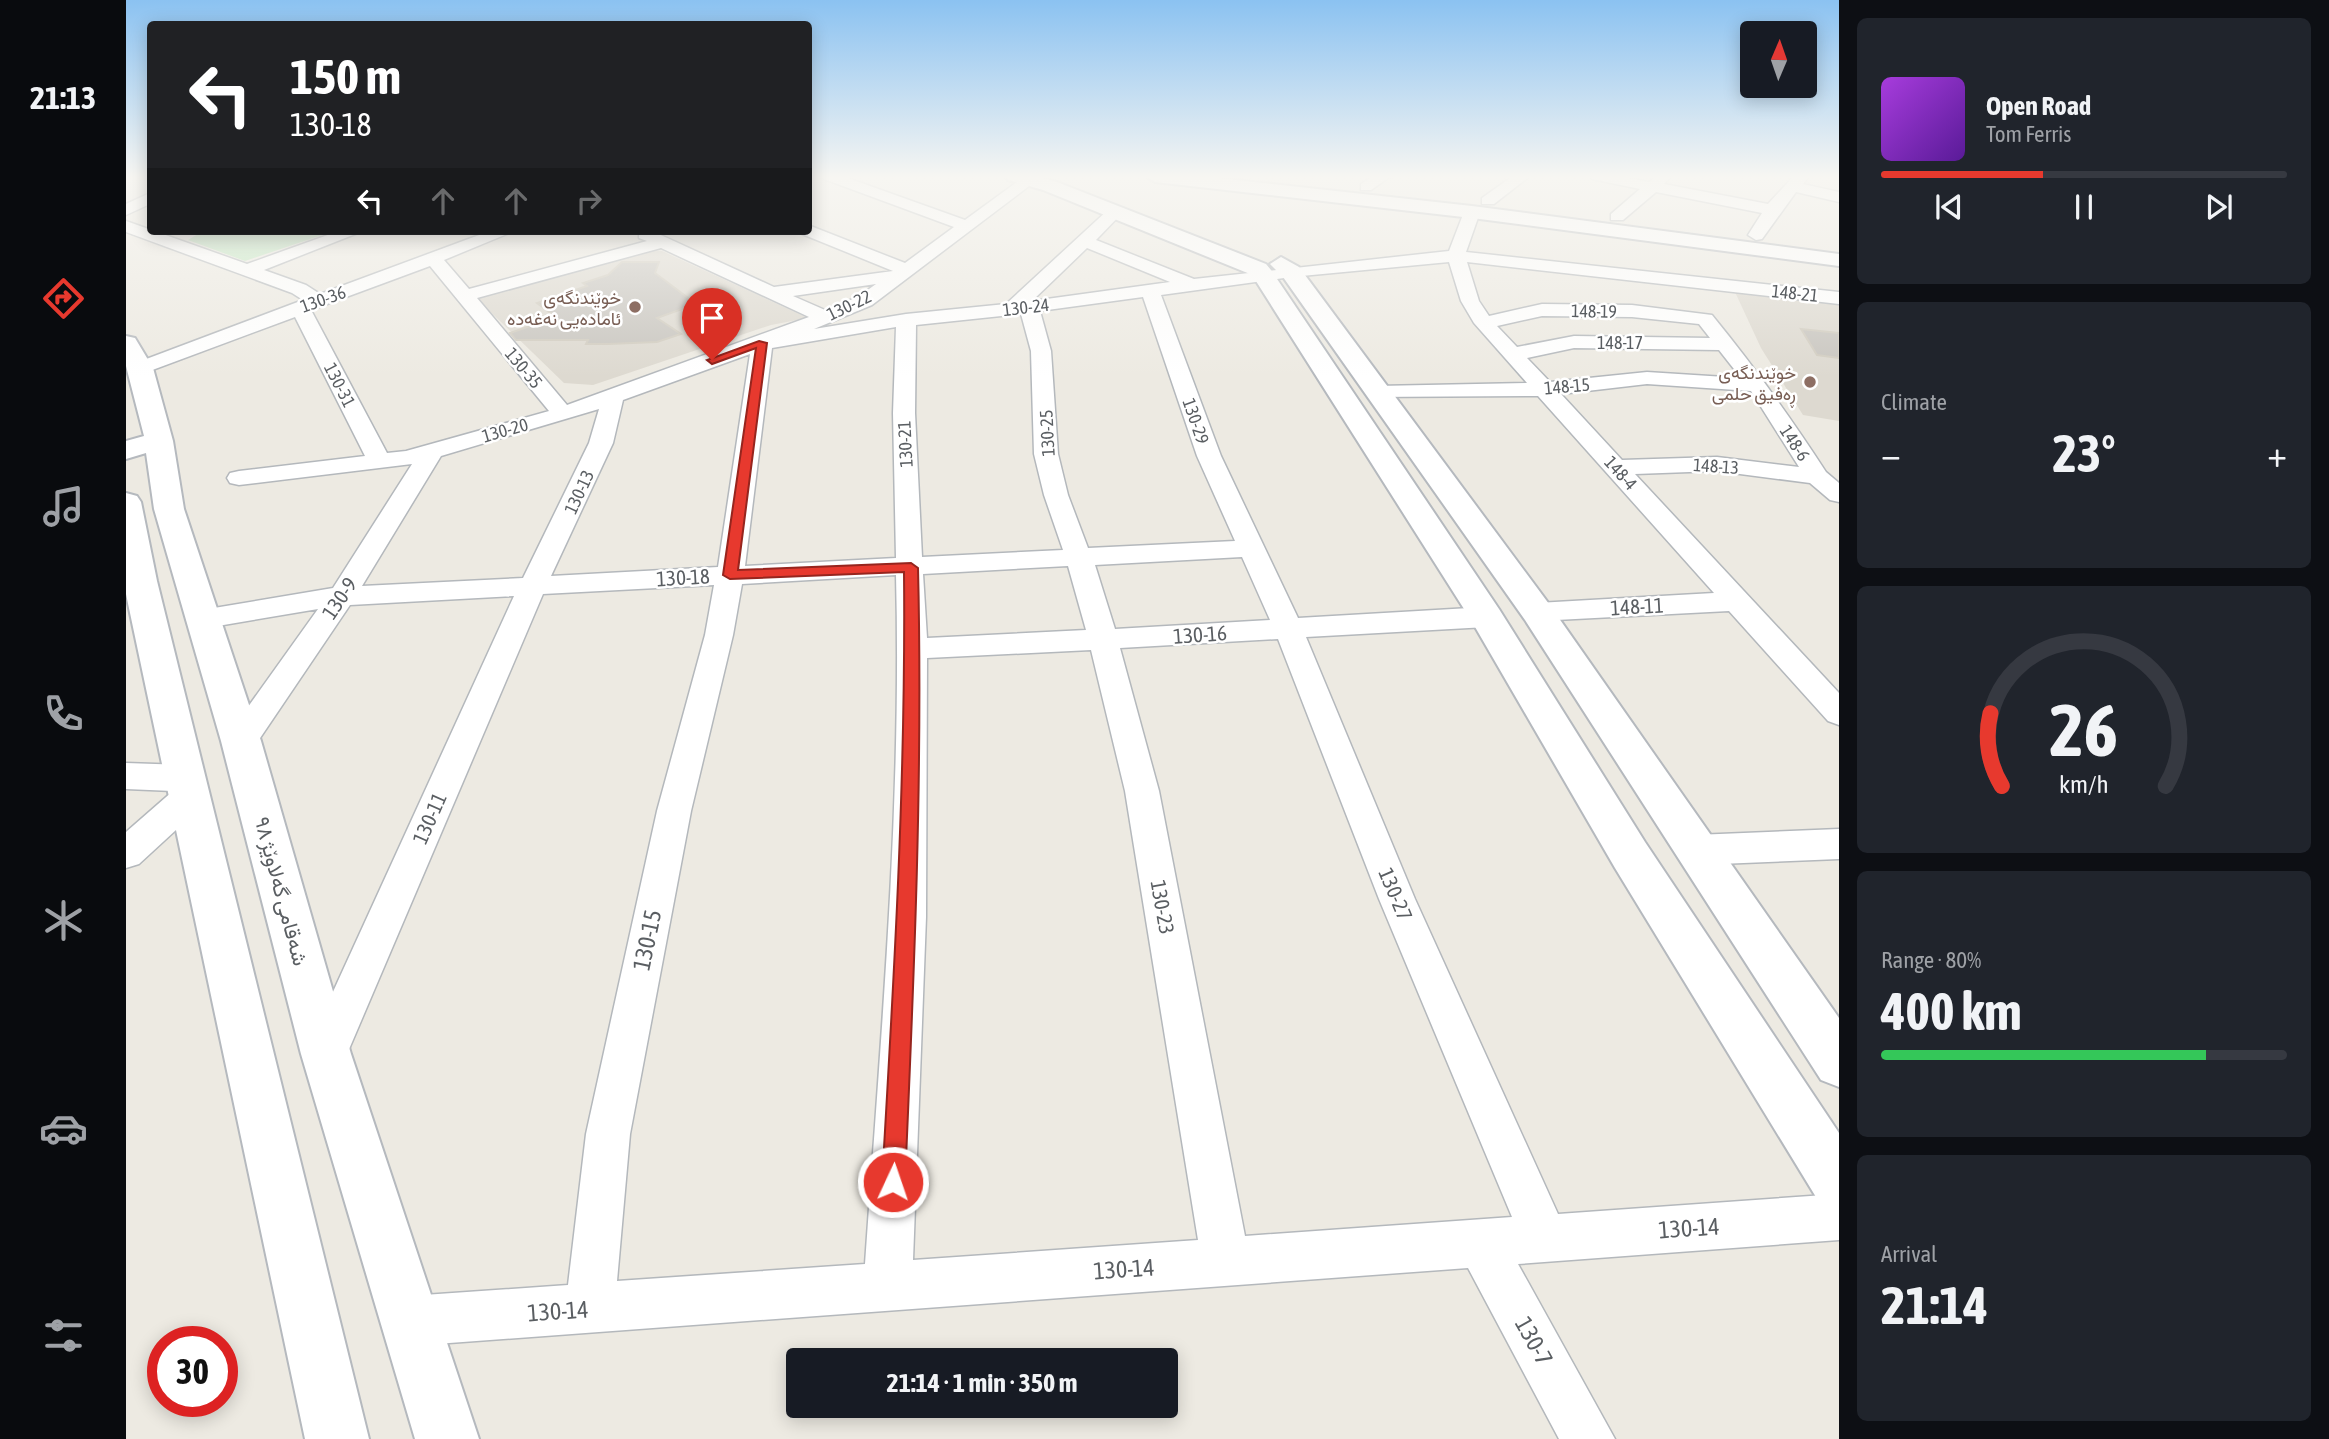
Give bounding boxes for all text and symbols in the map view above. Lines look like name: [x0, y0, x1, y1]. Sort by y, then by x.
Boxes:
north arrow: [1740, 21, 1816, 98]
map controls: [1740, 21, 1817, 98]
text: 150 m: [290, 48, 401, 104]
icon: left: [175, 49, 266, 140]
text: 21:13: [30, 79, 96, 116]
text: Open Road: [1986, 91, 2091, 121]
text: 130-18: [290, 106, 372, 143]
text: Tom Ferris: [1986, 121, 2071, 147]
icon: left: [351, 182, 389, 220]
icon: ahead: [424, 182, 462, 220]
icon: ahead: [497, 182, 535, 220]
icon: right: [570, 182, 608, 220]
icon: previous: [1930, 188, 1968, 226]
icon: pause: [2065, 188, 2103, 226]
icon: next: [2200, 188, 2238, 226]
icon: directions: [39, 274, 88, 323]
street label: 148-21: [1771, 280, 1819, 306]
street label: 130-36: [297, 281, 349, 317]
street label: 130-22: [823, 285, 875, 325]
place label: خوێندنگەی ئامادەیی نەغەدە: [507, 287, 621, 330]
pin: [682, 288, 742, 360]
street label: 130-24: [1001, 294, 1051, 320]
marker: خوێندنگەی ئامادەیی نەغەدە: [627, 299, 643, 315]
icon: arrive: [693, 299, 731, 337]
street label: 148-19: [1571, 300, 1617, 322]
street label: 148-17: [1597, 332, 1643, 353]
street label: 130-35: [501, 343, 547, 393]
street label: 130-31: [320, 359, 360, 411]
place label: خوێندنگەی ڕەفیق حلمی: [1712, 362, 1796, 408]
street label: 148-15: [1543, 374, 1591, 398]
marker: خوێندنگەی ڕەفیق حلمی: [1802, 374, 1818, 390]
text: Climate: [1881, 389, 1947, 415]
street label: 130-29: [1178, 395, 1214, 447]
street label: 130-25: [1035, 409, 1059, 457]
street label: 130-20: [480, 413, 530, 447]
street label: 130-21: [893, 420, 917, 468]
street label: 148-6: [1776, 421, 1814, 465]
text: 23°: [2052, 423, 2116, 483]
text: −: [1881, 432, 1901, 475]
text: +: [2267, 432, 2287, 475]
street label: 148-4: [1600, 452, 1642, 494]
street label: 148-13: [1692, 454, 1740, 478]
street label: 130-13: [560, 467, 598, 517]
icon: music: [39, 482, 88, 531]
street label: 130-18: [656, 564, 710, 590]
street label: 130-9: [317, 573, 361, 623]
street label: 148-11: [1610, 593, 1664, 619]
street label: 130-16: [1172, 620, 1228, 648]
text: 26: [2050, 688, 2118, 771]
icon: phone: [39, 689, 88, 738]
text: km/h: [2059, 769, 2109, 797]
street label: 130-11: [407, 789, 451, 847]
street label: شەقامی گەلاوێژ ٩٨: [249, 814, 313, 968]
street label: 130-27: [1374, 864, 1418, 924]
street label: 130-23: [1146, 878, 1180, 936]
icon: climate: [39, 896, 88, 945]
street label: 130-15: [627, 907, 667, 973]
text: Range · 80%: [1881, 947, 1981, 973]
text: 400 km: [1881, 981, 2022, 1041]
icon: car: [39, 1104, 88, 1153]
position arrow: [856, 1145, 930, 1219]
street label: 130-14: [1658, 1212, 1720, 1244]
text: Arrival: [1881, 1241, 1937, 1267]
street label: 130-14: [1093, 1253, 1155, 1285]
text: 21:14: [1881, 1275, 1988, 1335]
street label: 130-14: [527, 1295, 589, 1327]
icon: filters: [39, 1311, 88, 1360]
street label: 130-7: [1510, 1312, 1558, 1370]
speed limit sign: 30: [147, 1326, 238, 1417]
text: 21:14 · 1 min · 350 m: [887, 1368, 1077, 1398]

